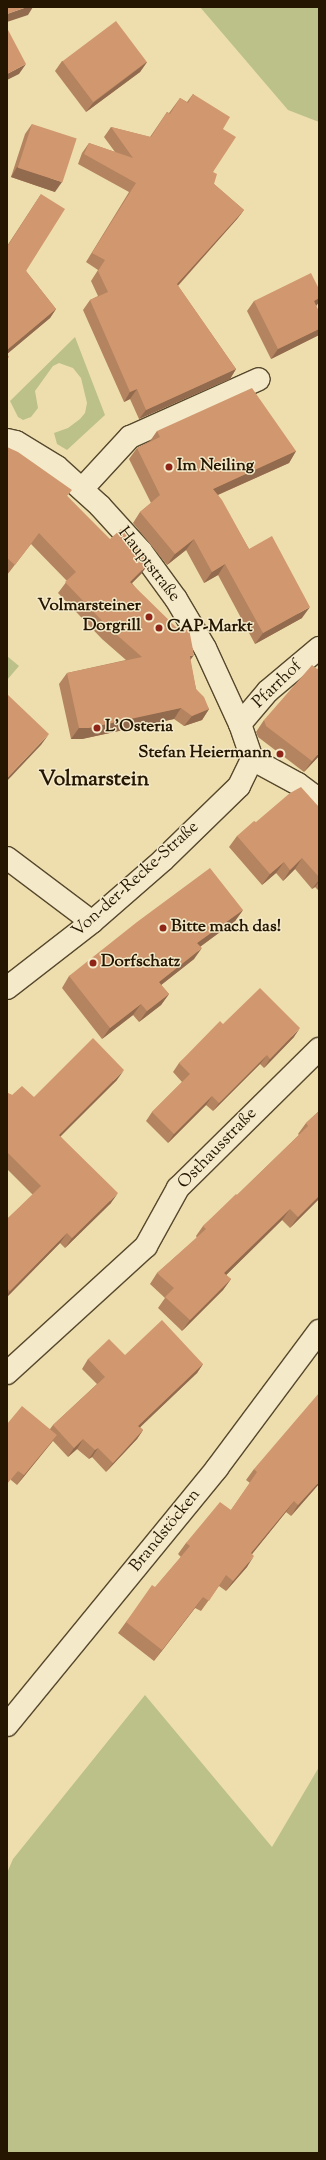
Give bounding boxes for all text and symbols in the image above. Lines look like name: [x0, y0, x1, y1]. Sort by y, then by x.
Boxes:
place label: Im Neiling: [177, 457, 254, 477]
marker: Im Neiling: [164, 462, 174, 472]
street label: Hauptstraße: [112, 523, 184, 607]
place label: Volmarsteiner Dorgrill: [38, 597, 141, 637]
marker: Volmarsteiner Dorgrill: [144, 612, 154, 622]
place label: CAP-Markt: [167, 618, 253, 638]
marker: CAP-Markt: [154, 623, 164, 633]
street label: Pfarrhof: [249, 657, 307, 713]
place label: L'Osteria: [105, 718, 173, 738]
marker: L'Osteria: [92, 723, 102, 733]
place label: Stefan Heiermann: [138, 744, 272, 764]
marker: Stefan Heiermann: [275, 749, 285, 759]
district label: Volmarstein: [39, 767, 149, 793]
street label: Von-der-Recke-Straße: [68, 818, 204, 942]
place label: Bitte mach das!: [171, 918, 281, 938]
marker: Bitte mach das!: [158, 923, 168, 933]
place label: Dorfschatz: [101, 953, 180, 973]
marker: Dorfschatz: [88, 958, 98, 968]
street label: Osthausstraße: [174, 1104, 262, 1194]
street label: Brandstöcken: [126, 1485, 206, 1577]

